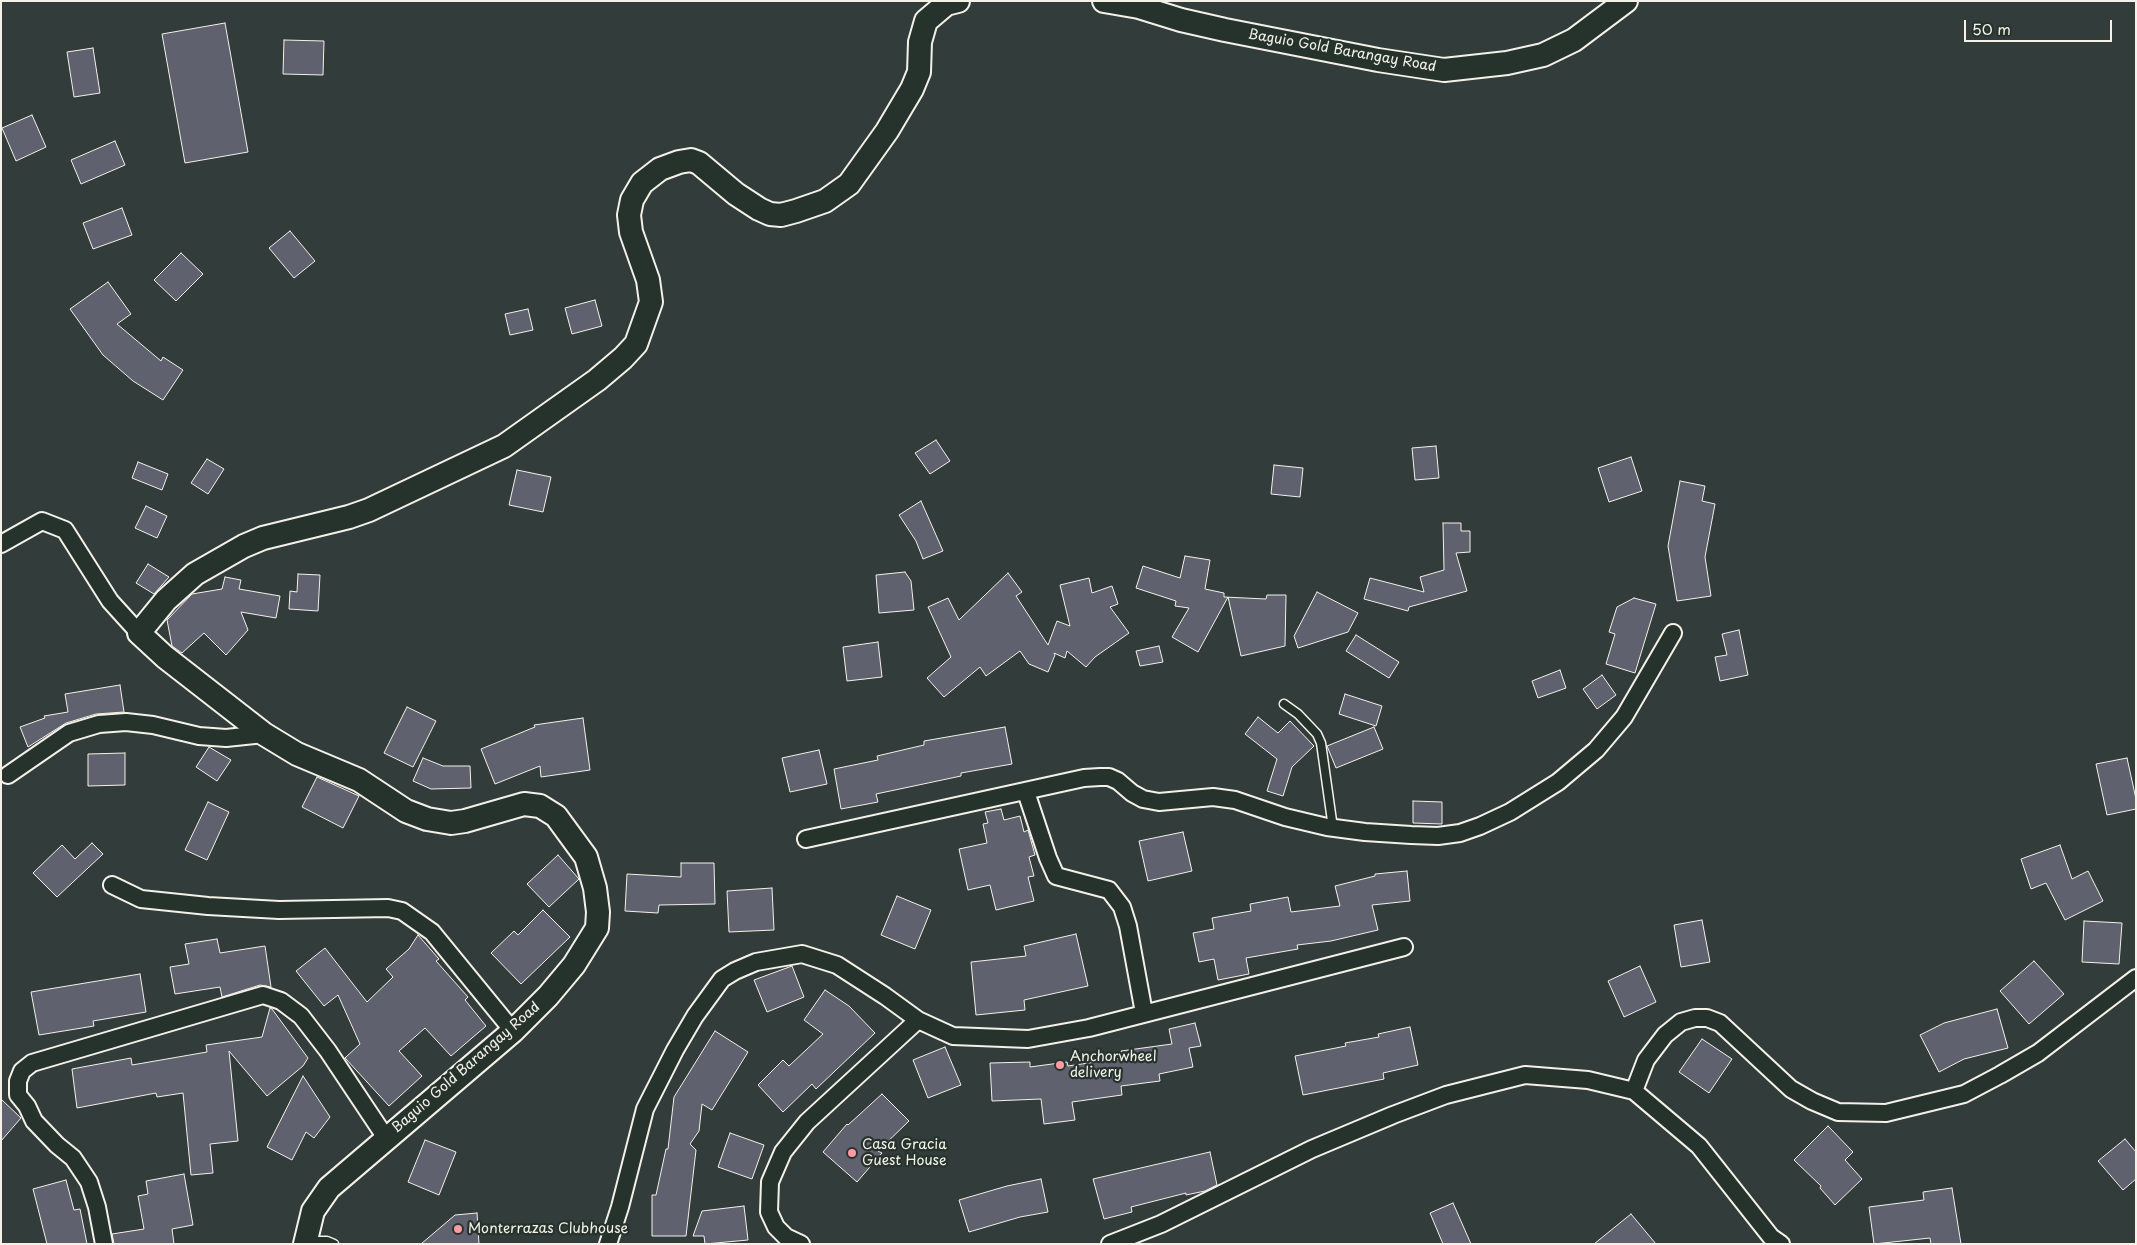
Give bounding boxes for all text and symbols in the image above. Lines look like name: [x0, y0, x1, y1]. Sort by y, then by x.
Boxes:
scale bar: [1967, 10, 2114, 42]
text: 50 m: [1972, 17, 2011, 40]
street label: Baguio Gold Barangay Road: [1246, 26, 1438, 76]
street label: Baguio Gold Barangay Road: [388, 999, 544, 1137]
place label: Anchorwheel delivery: [1070, 1049, 1157, 1082]
marker: Anchorwheel delivery: [1054, 1059, 1066, 1071]
place label: Casa Gracia Guest House: [862, 1137, 947, 1170]
marker: Casa Gracia Guest House: [846, 1147, 858, 1159]
place label: Monterrazas Clubhouse: [468, 1221, 628, 1237]
marker: Monterrazas Clubhouse: [452, 1223, 464, 1235]

